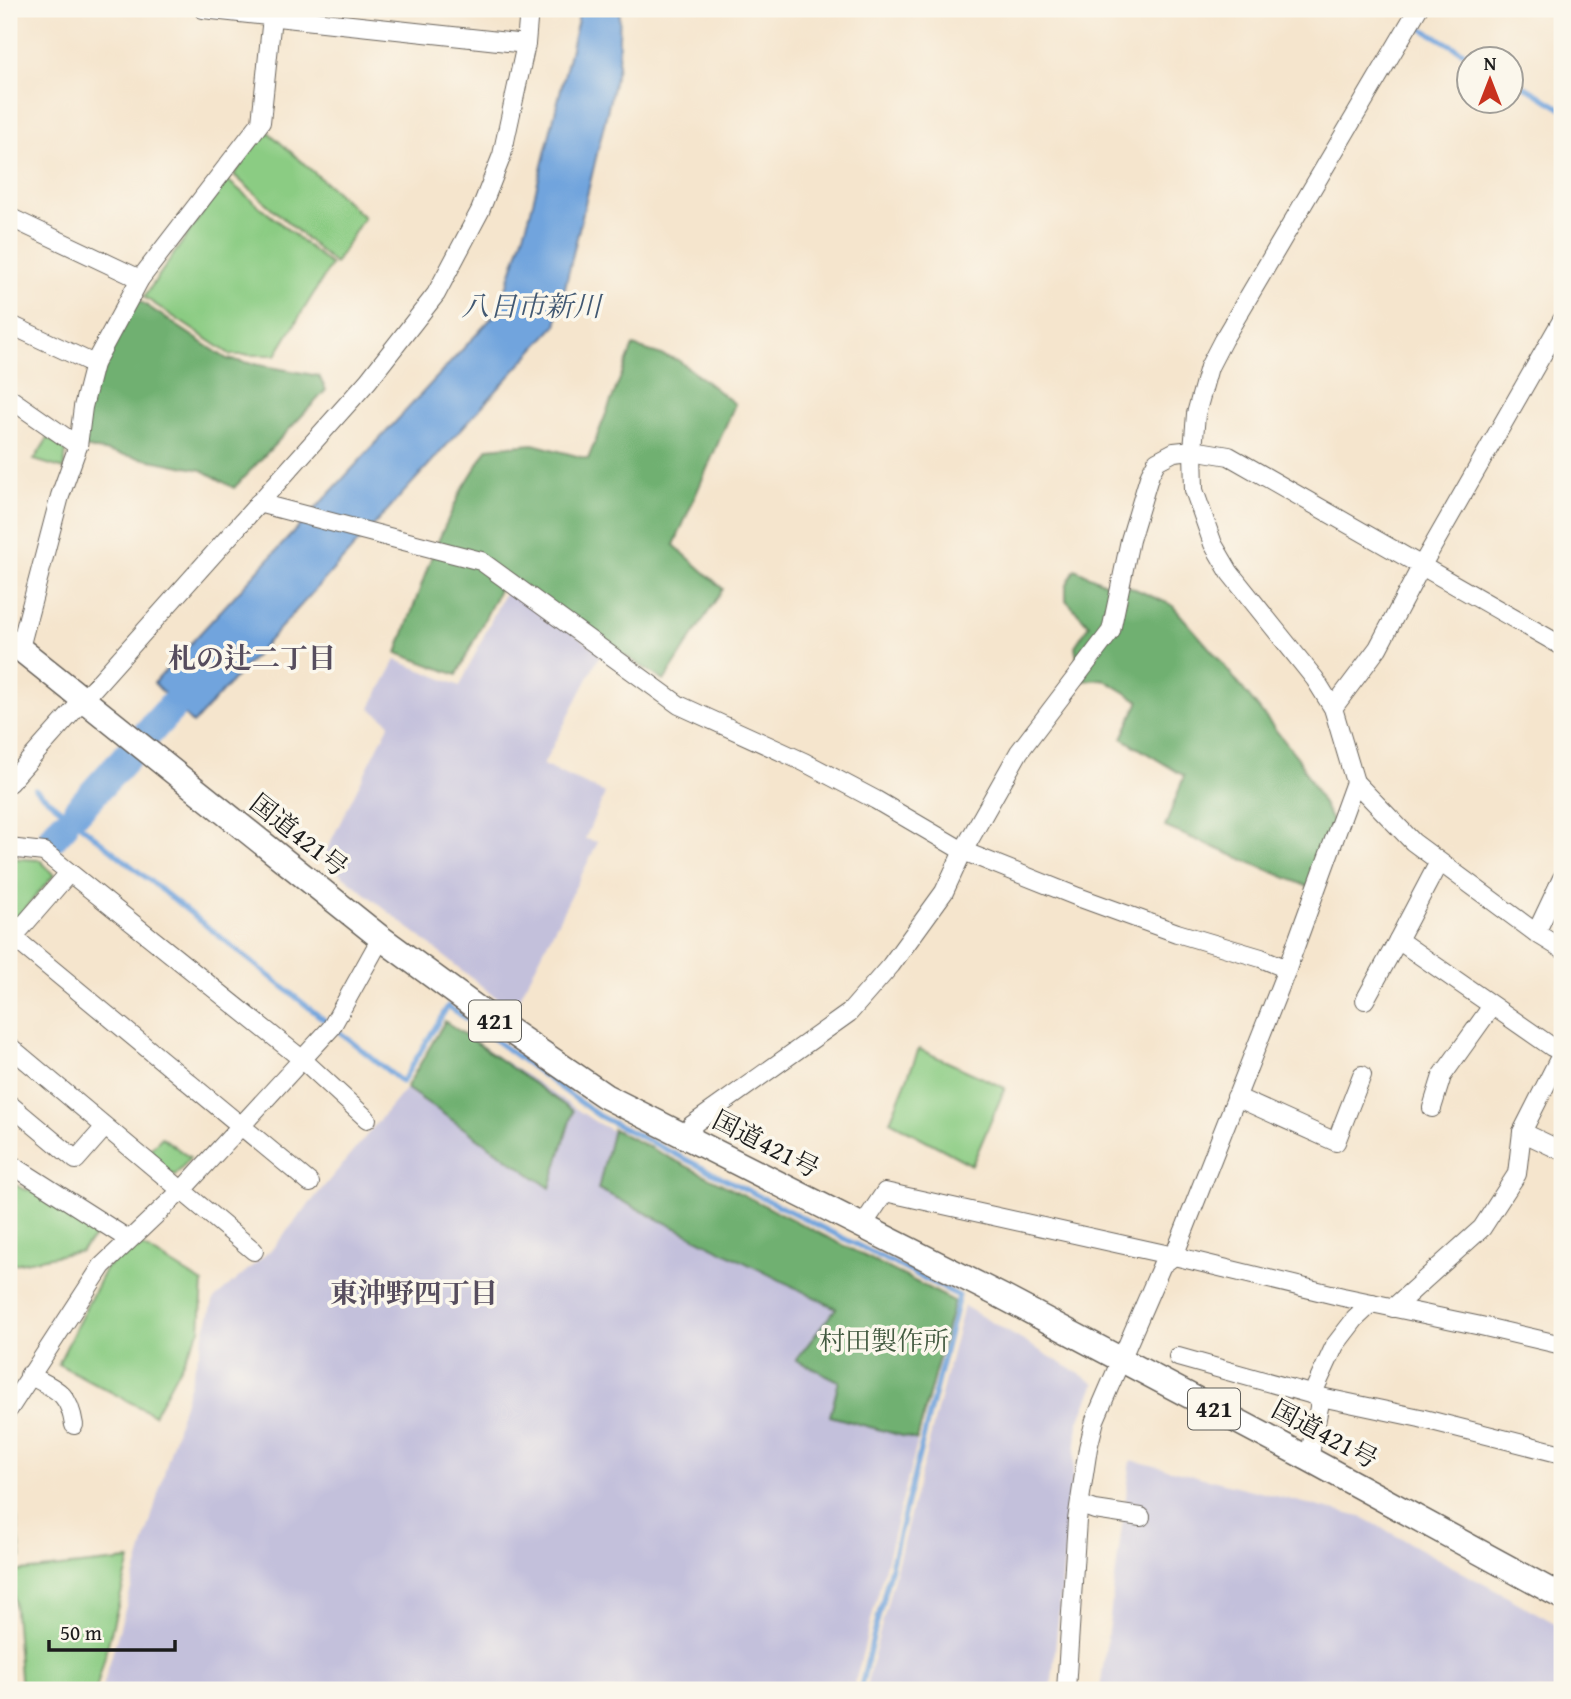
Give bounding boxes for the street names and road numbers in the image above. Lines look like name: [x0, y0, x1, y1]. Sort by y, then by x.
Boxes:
street label: 国道421号: [242, 784, 357, 886]
road number: 421: [469, 1001, 521, 1042]
street label: 国道421号: [706, 1100, 827, 1187]
road number: 421: [1188, 1388, 1240, 1429]
street label: 国道421号: [1265, 1389, 1385, 1478]

